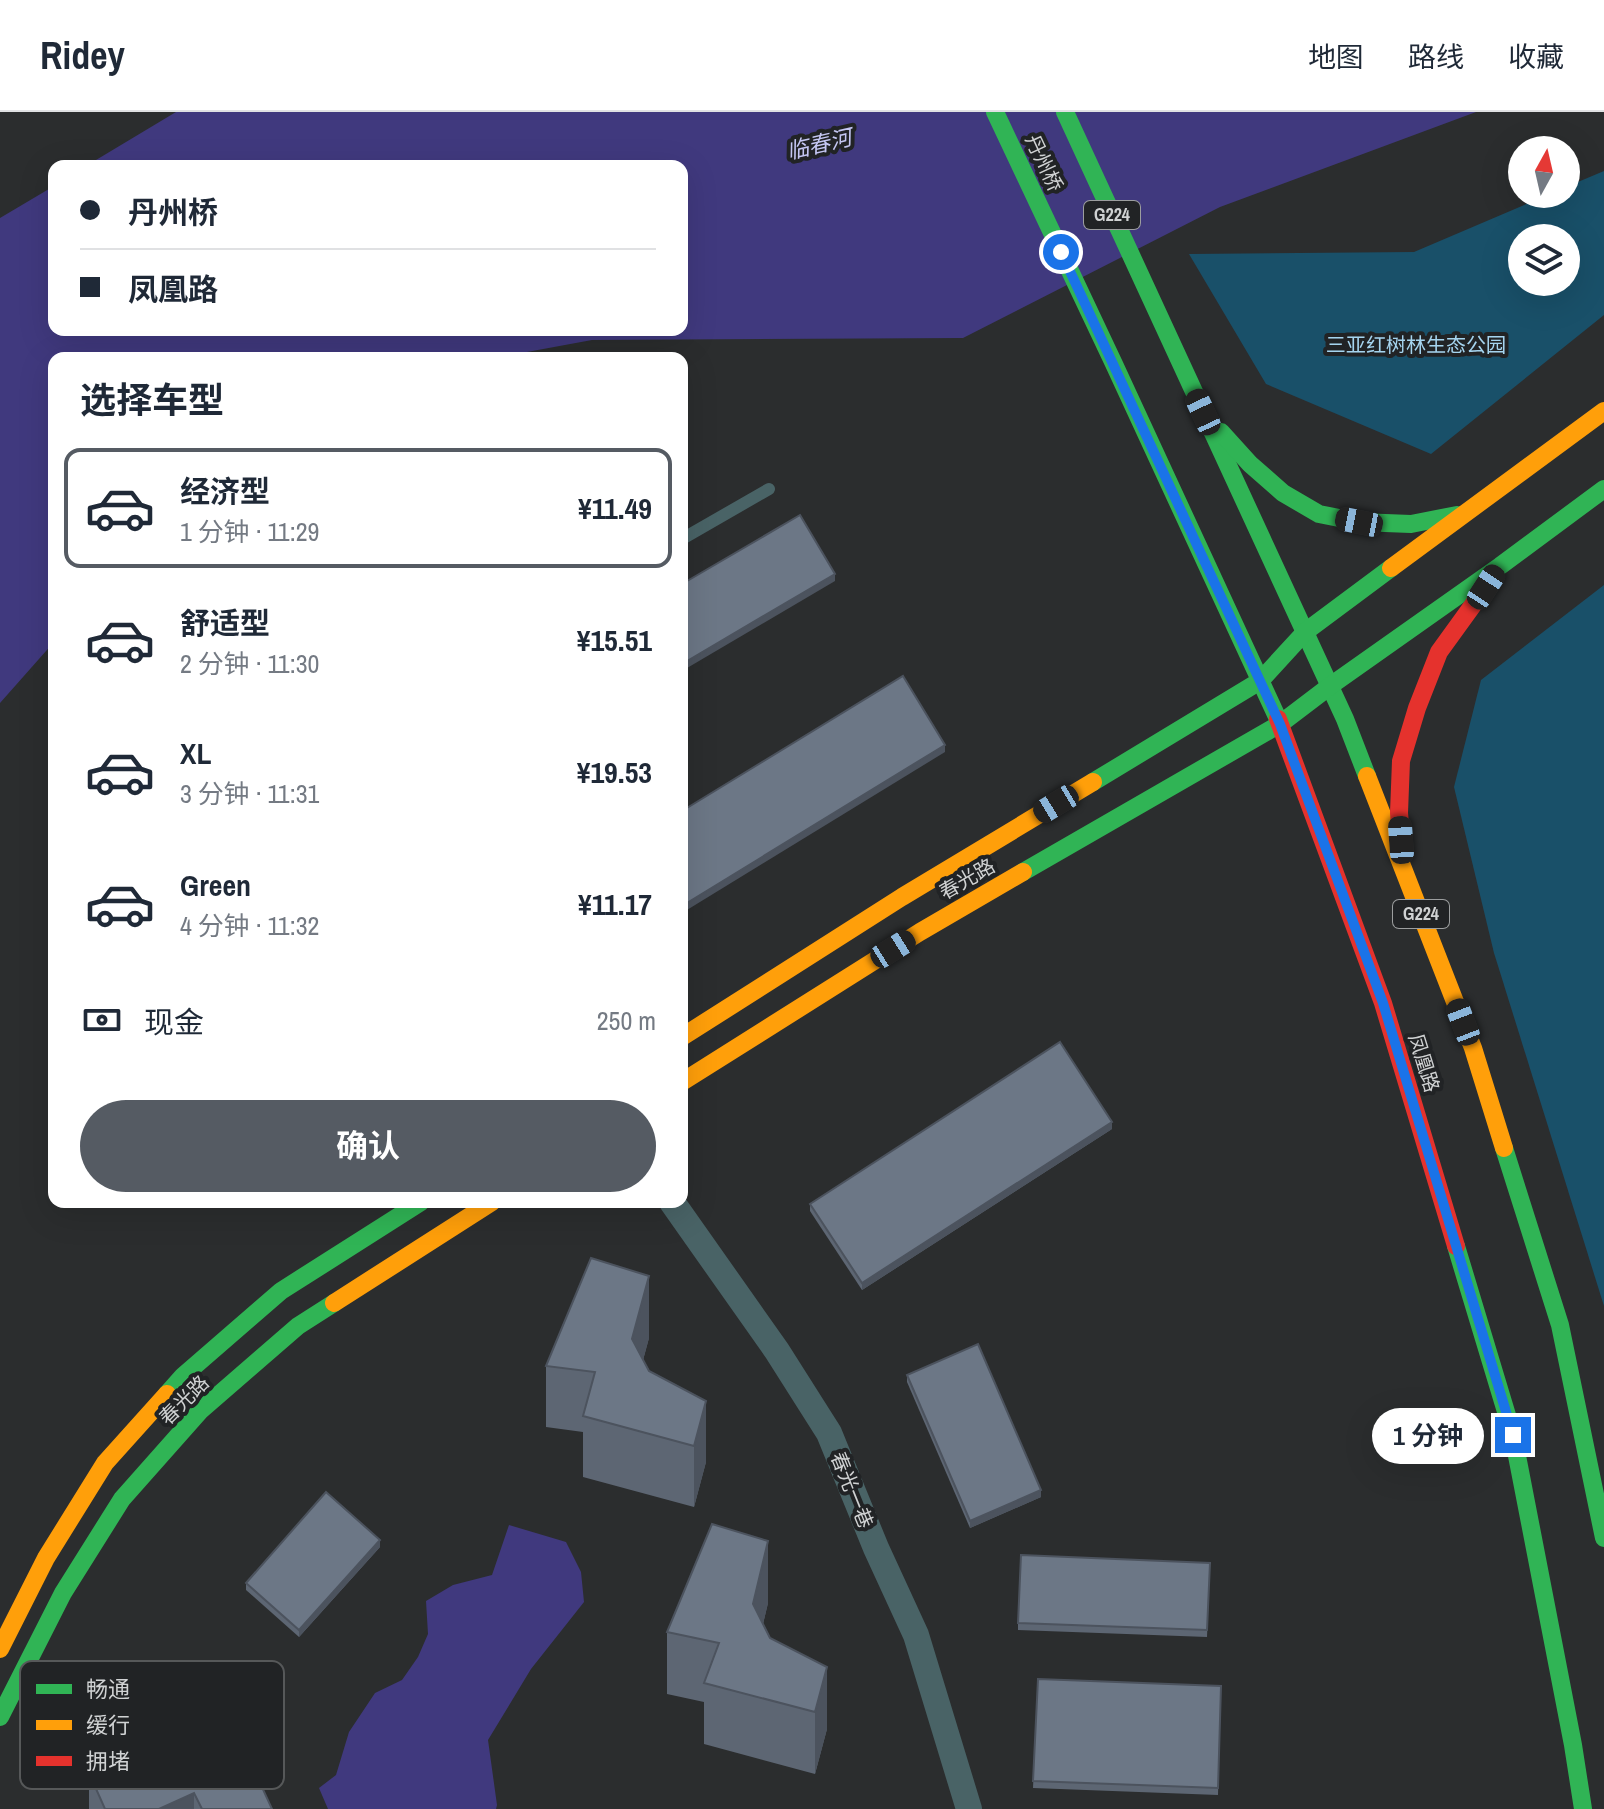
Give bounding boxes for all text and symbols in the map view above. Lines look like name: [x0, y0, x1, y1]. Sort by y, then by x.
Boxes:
text: Ridey: [40, 30, 125, 81]
text: 地图: [1308, 38, 1364, 76]
text: 路线: [1408, 38, 1464, 76]
text: 收藏: [1508, 38, 1564, 76]
water label: 临春河: [783, 121, 858, 166]
street label: 丹州桥: [1020, 130, 1069, 196]
north arrow: [1508, 136, 1580, 208]
map controls: [1508, 136, 1580, 296]
text: 丹州桥: [128, 192, 218, 232]
road number: G224: [1084, 201, 1140, 229]
button: layers: [1508, 224, 1580, 296]
route start: [1043, 234, 1079, 270]
text: 凤凰路: [128, 269, 218, 309]
park label: 三亚红树林生态公园: [1326, 331, 1506, 358]
text: 选择车型: [80, 376, 224, 424]
car: [1182, 385, 1224, 439]
text: 经济型: [180, 471, 270, 511]
icon: car: [84, 472, 156, 544]
text: ¥11.49: [578, 488, 652, 528]
car: [1333, 506, 1385, 538]
text: 1 分钟 · 11:29: [180, 514, 319, 549]
car: [1463, 560, 1509, 614]
text: 舒适型: [180, 603, 270, 643]
icon: car: [84, 604, 156, 676]
text: ¥15.51: [577, 620, 652, 660]
text: 2 分钟 · 11:30: [180, 646, 319, 681]
text: XL: [180, 733, 211, 773]
icon: car: [84, 736, 156, 808]
text: ¥19.53: [577, 752, 652, 792]
text: 3 分钟 · 11:31: [180, 776, 319, 811]
car: [1029, 781, 1083, 827]
car: [1387, 815, 1415, 865]
street label: 春光路: [934, 852, 999, 905]
text: Green: [180, 865, 251, 905]
icon: car: [84, 868, 156, 940]
text: ¥11.17: [578, 884, 652, 924]
road number: G224: [1393, 900, 1449, 928]
text: 4 分钟 · 11:32: [180, 908, 319, 943]
car: [866, 926, 920, 972]
car: [1443, 995, 1483, 1049]
icon: cash: [80, 998, 124, 1042]
text: 现金: [144, 1002, 204, 1042]
text: 250 m: [597, 1003, 656, 1038]
street label: 凤凰路: [1403, 1030, 1446, 1095]
button: 确认: [80, 1100, 656, 1192]
street label: 春光路: [153, 1369, 214, 1430]
callout: 1 分钟: [1373, 1407, 1485, 1463]
route end: [1495, 1417, 1531, 1453]
text: 1 分钟: [1393, 1418, 1463, 1453]
street label: 春光一巷: [825, 1448, 880, 1532]
legend: [20, 1661, 284, 1789]
text: 畅通: [86, 1674, 130, 1704]
text: 缓行: [86, 1710, 130, 1740]
text: 拥堵: [86, 1746, 130, 1776]

